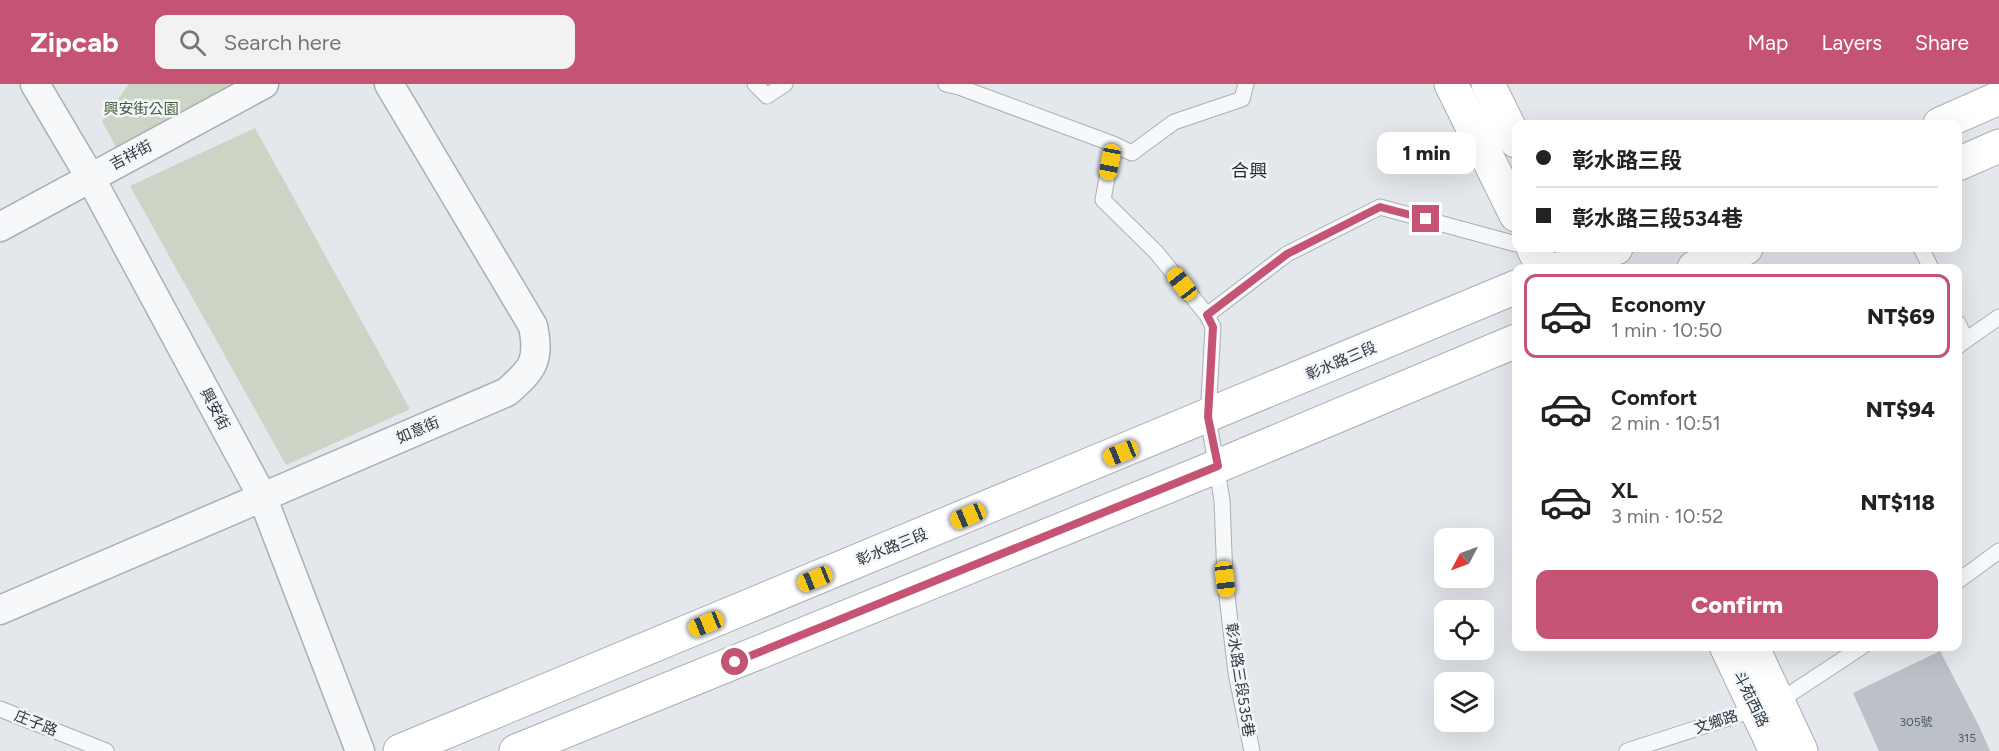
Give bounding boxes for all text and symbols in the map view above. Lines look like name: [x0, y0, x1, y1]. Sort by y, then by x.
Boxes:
search box: [155, 15, 575, 69]
text: Zipcab: [30, 25, 119, 59]
icon: search: [176, 26, 209, 59]
text: Search here: [224, 29, 341, 56]
text: Map: [1748, 30, 1788, 55]
text: Layers: [1821, 30, 1882, 55]
text: Share: [1915, 30, 1969, 55]
park label: 興安街公園: [103, 100, 179, 118]
callout: 1 min: [1376, 132, 1476, 174]
street label: 吉祥街: [107, 136, 155, 174]
text: 1 min: [1403, 141, 1450, 165]
car: [1098, 143, 1122, 181]
text: 彰水路三段: [1572, 147, 1682, 174]
district label: 合興: [1231, 160, 1267, 182]
route end: [1412, 205, 1439, 232]
text: 彰水路三段534巷: [1572, 205, 1743, 232]
car: [1164, 264, 1200, 304]
icon: car: [1539, 289, 1593, 343]
text: Economy: [1611, 291, 1706, 318]
text: NT$69: [1867, 303, 1935, 330]
text: 1 min · 10:50: [1611, 318, 1722, 342]
street label: 彰水路三段: [1303, 338, 1379, 384]
icon: car: [1539, 382, 1593, 436]
text: Comfort: [1611, 384, 1697, 411]
street label: 興安街: [196, 385, 234, 433]
text: NT$94: [1866, 396, 1935, 423]
text: 2 min · 10:51: [1611, 411, 1721, 435]
street label: 如意街: [394, 413, 442, 447]
car: [1101, 438, 1141, 468]
icon: car: [1539, 475, 1593, 529]
text: XL: [1611, 477, 1638, 504]
text: NT$118: [1861, 489, 1935, 516]
car: [948, 501, 988, 531]
text: 3 min · 10:52: [1611, 504, 1723, 528]
street label: 彰水路三段: [854, 525, 930, 569]
north arrow: [1434, 528, 1494, 588]
map controls: [1434, 528, 1494, 732]
car: [1214, 560, 1236, 598]
car: [795, 564, 835, 594]
button: Confirm: [1536, 570, 1938, 639]
button: locate: [1434, 600, 1494, 660]
car: [686, 609, 726, 639]
street label: 彰水路三段535巷: [1222, 622, 1258, 738]
route start: [721, 648, 748, 675]
street label: 斗苑西路: [1730, 668, 1772, 730]
button: layers: [1434, 672, 1494, 732]
street label: 庄子路: [12, 706, 60, 740]
street label: 文鄉路: [1692, 706, 1740, 738]
house number: 305號: [1899, 715, 1933, 729]
house number: 315: [1958, 731, 1976, 745]

